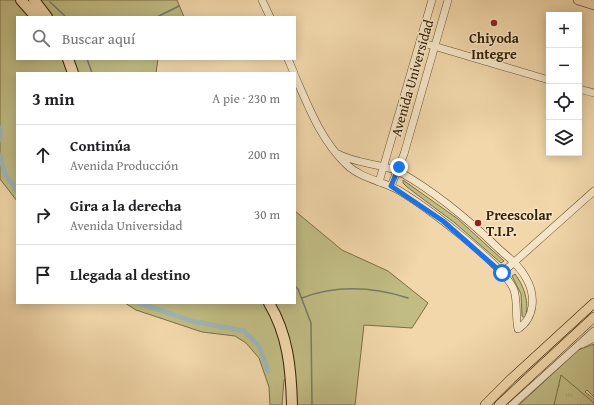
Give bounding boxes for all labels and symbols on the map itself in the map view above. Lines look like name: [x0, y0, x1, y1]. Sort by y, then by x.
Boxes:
street label: Avenida Universidad: [386, 17, 438, 139]
marker: Chiyoda Integre: [489, 18, 499, 28]
place label: Chiyoda Integre: [469, 28, 520, 64]
route end: [390, 158, 408, 176]
place label: Preescolar T.I.P.: [486, 205, 553, 241]
marker: Preescolar T.I.P.: [473, 218, 483, 228]
route start: [493, 264, 511, 282]

